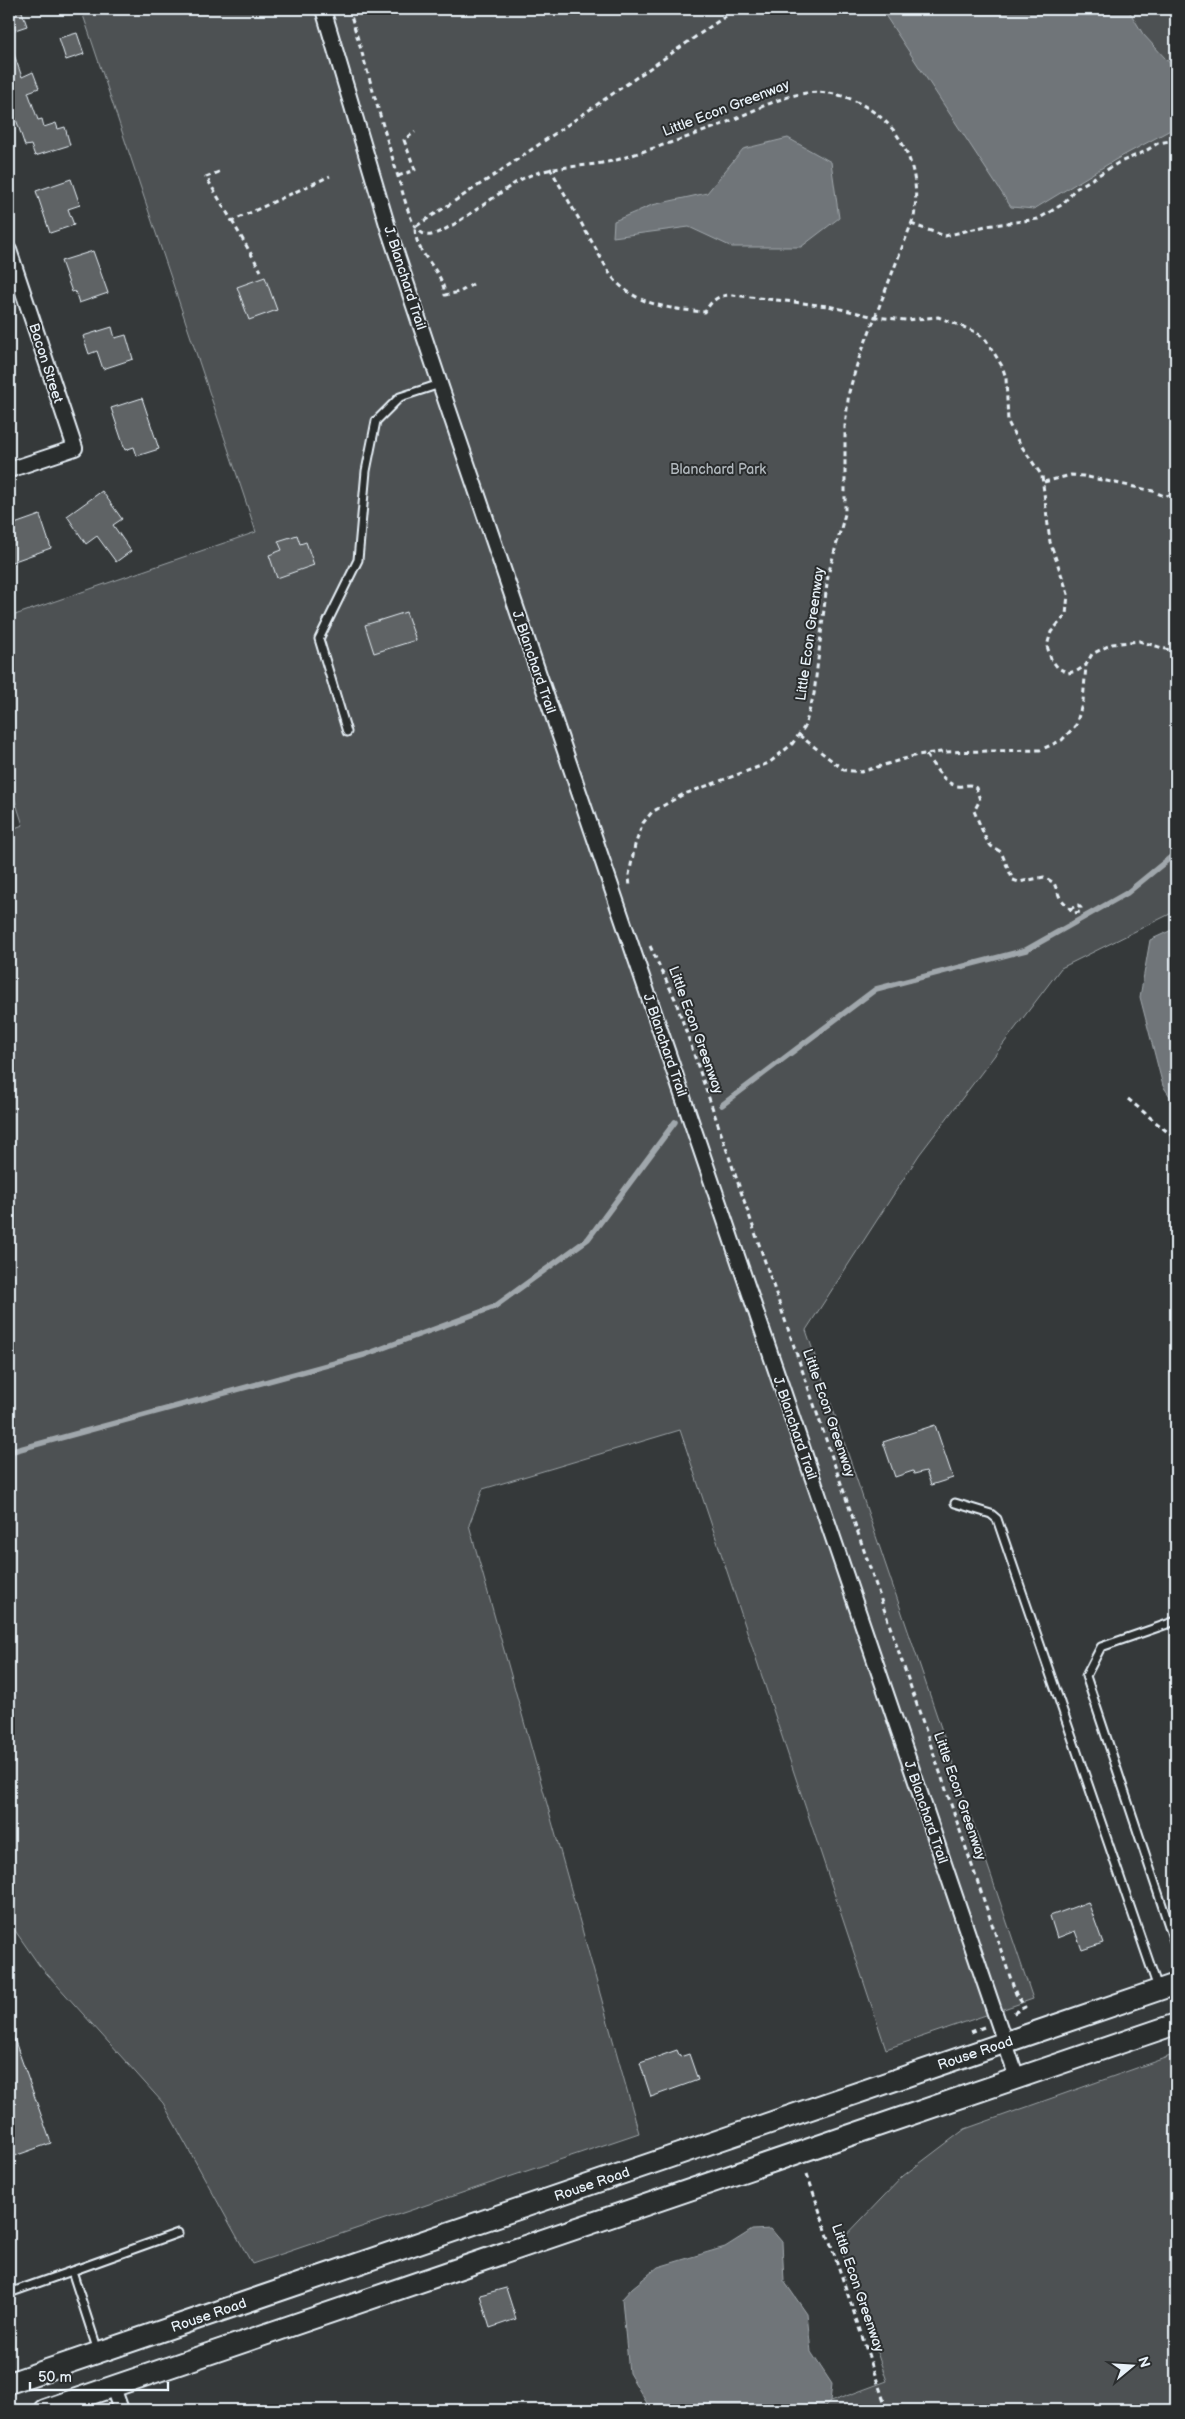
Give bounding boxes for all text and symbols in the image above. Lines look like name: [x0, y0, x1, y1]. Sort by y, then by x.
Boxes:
street label: Little Econ Greenway: [660, 76, 792, 140]
street label: J. Blanchard Trail: [380, 224, 430, 332]
street label: Bacon Street: [25, 321, 67, 406]
park label: Blanchard Park: [670, 461, 766, 478]
street label: Little Econ Greenway: [792, 566, 828, 702]
street label: J. Blanchard Trail: [508, 608, 560, 716]
street label: Little Econ Greenway: [665, 964, 727, 1097]
street label: J. Blanchard Trail: [639, 991, 691, 1099]
street label: Little Econ Greenway: [799, 1347, 859, 1480]
street label: J. Blanchard Trail: [769, 1374, 821, 1482]
street label: Little Econ Greenway: [930, 1730, 990, 1863]
street label: J. Blanchard Trail: [900, 1758, 952, 1866]
street label: Rouse Road: [935, 2032, 1015, 2073]
street label: Rouse Road: [552, 2163, 632, 2204]
street label: Little Econ Greenway: [828, 2222, 888, 2355]
street label: Rouse Road: [169, 2294, 249, 2335]
north arrow: [1108, 2342, 1158, 2392]
text: N: [1134, 2355, 1154, 2370]
scale bar: [30, 2359, 168, 2391]
text: 50 m: [38, 2368, 72, 2387]

